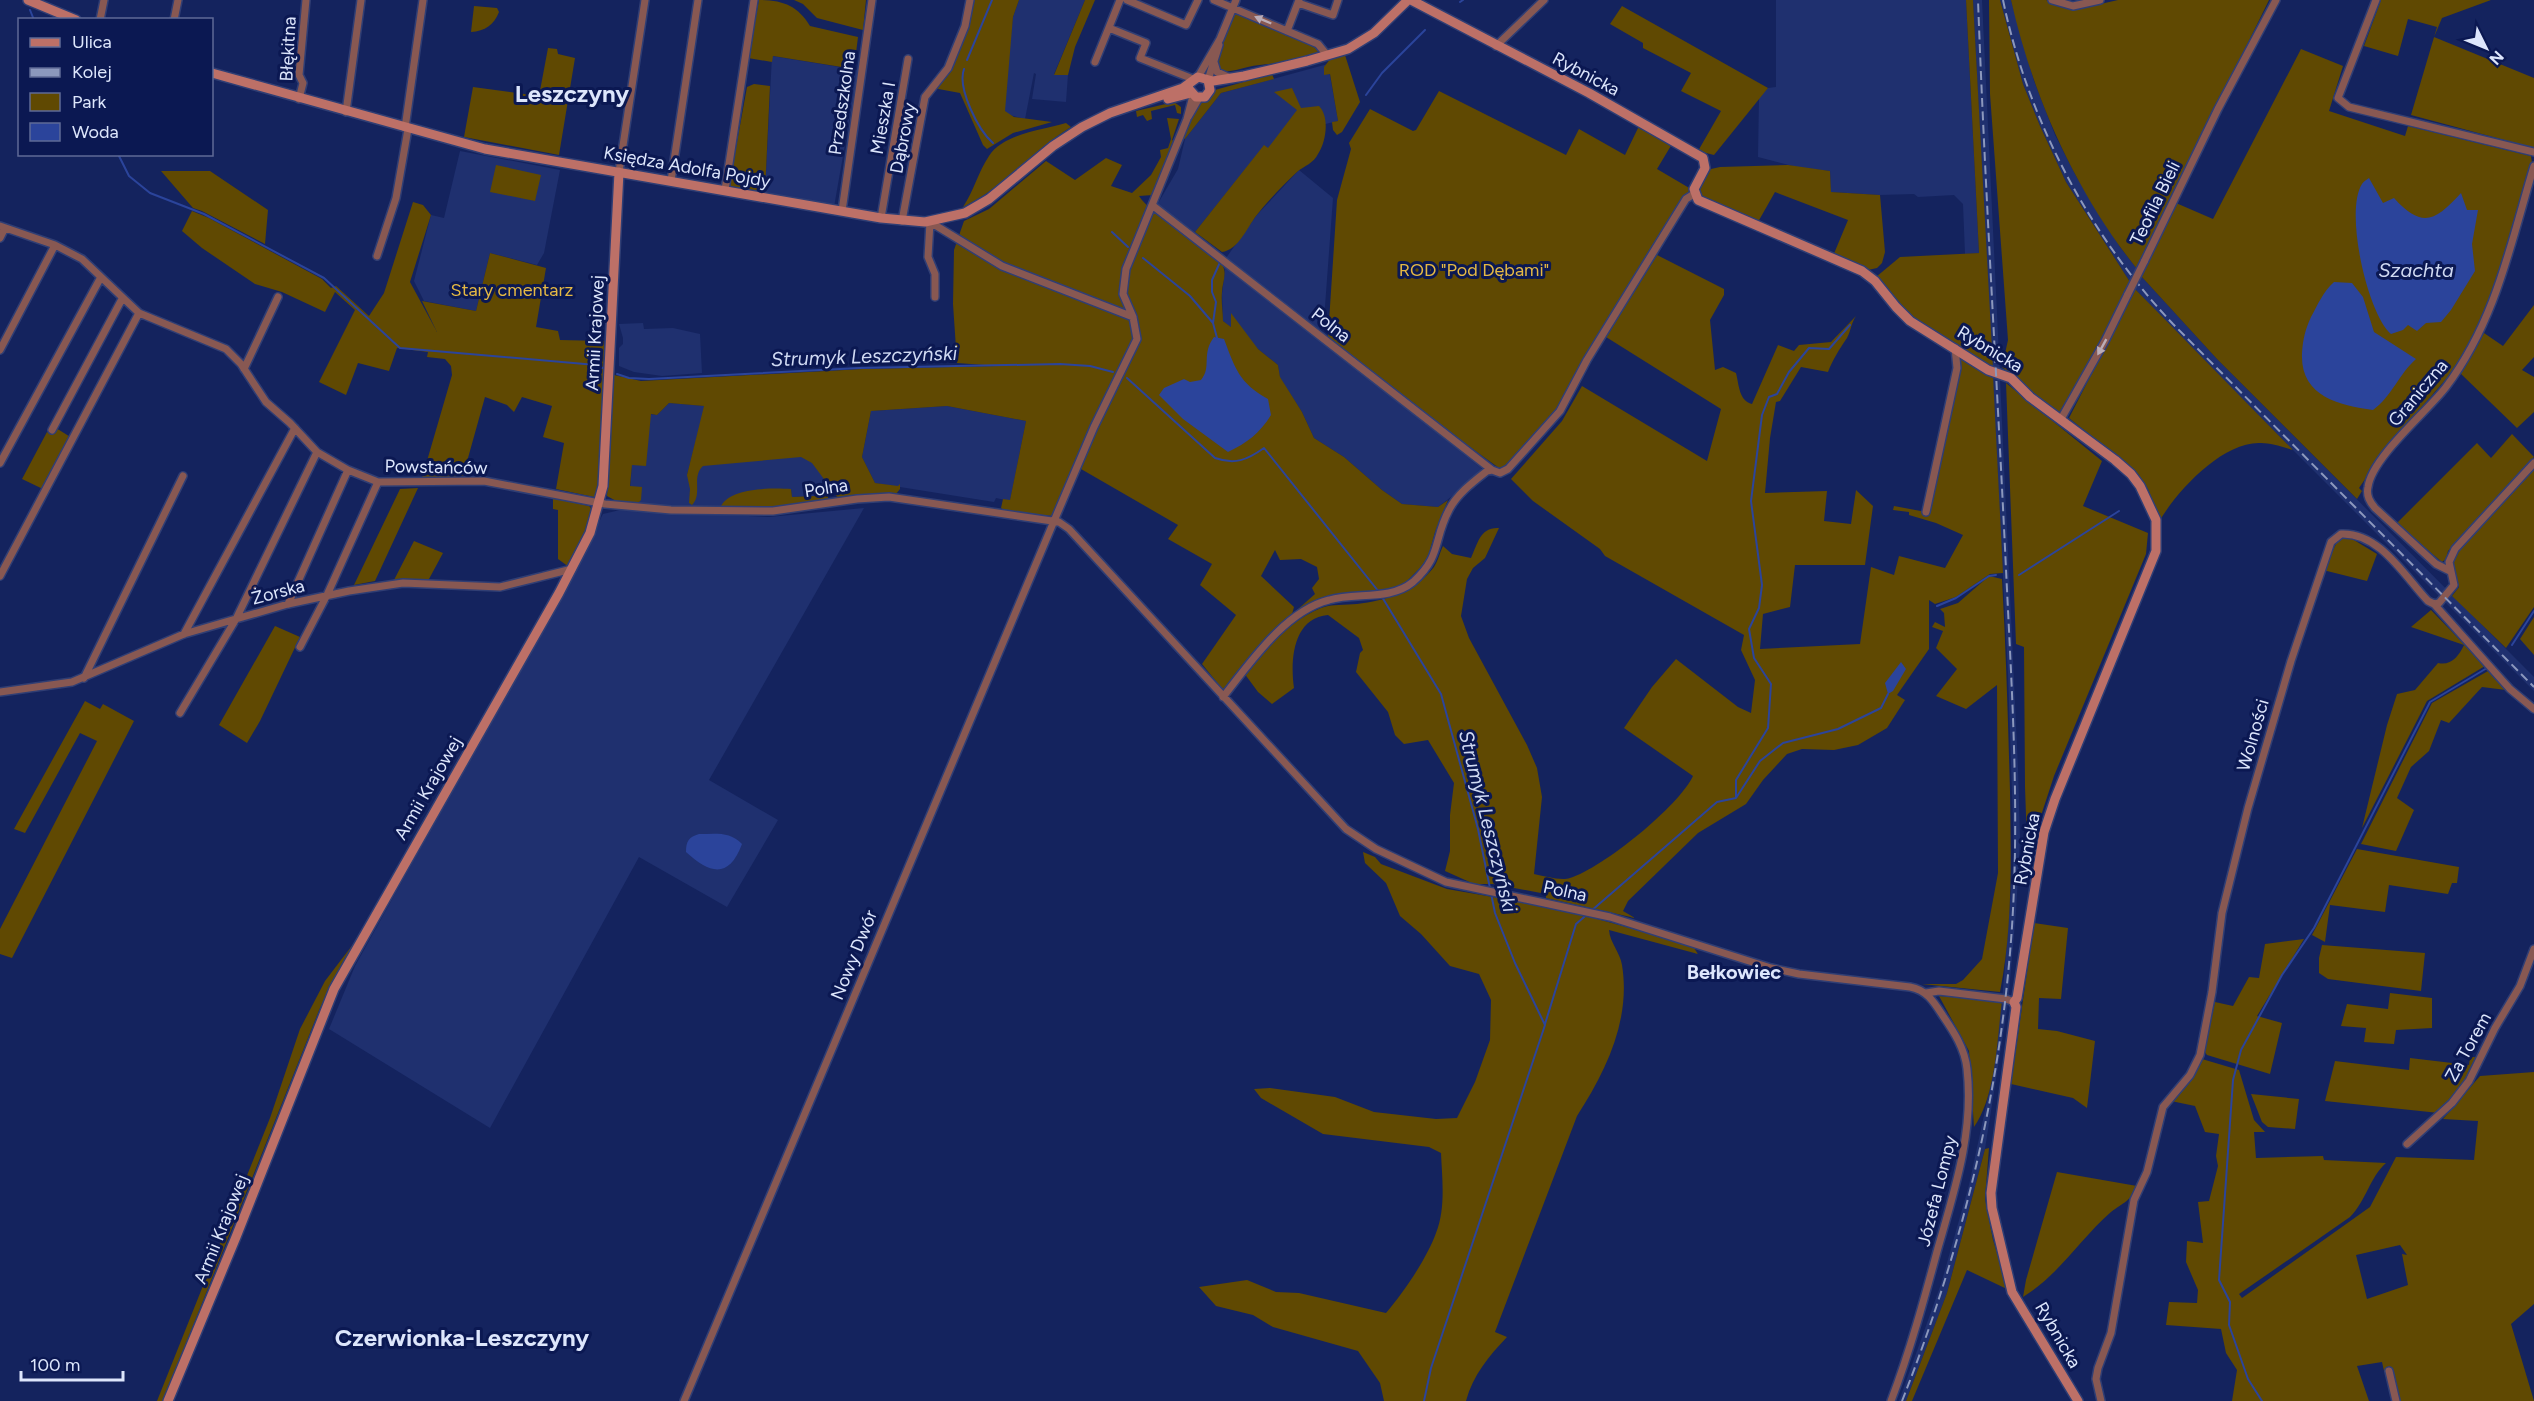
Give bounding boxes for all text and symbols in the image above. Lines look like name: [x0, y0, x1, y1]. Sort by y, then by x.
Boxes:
street label: Błękitna: [275, 16, 301, 82]
one-way arrow: [1254, 16, 1271, 25]
legend: [18, 18, 213, 156]
north arrow: [2456, 18, 2516, 78]
text: Ulica: [72, 31, 112, 53]
street label: Rybnicka: [1549, 47, 1623, 101]
text: N: [2485, 47, 2508, 69]
street label: Przedszkolna: [824, 49, 860, 157]
text: Kolej: [72, 61, 112, 83]
district label: Leszczyny: [515, 79, 629, 108]
street label: Mieszka I: [866, 80, 900, 156]
text: Park: [72, 91, 107, 113]
street label: Dąbrowy: [885, 100, 921, 175]
text: Woda: [72, 121, 119, 143]
street label: Księdza Adolfa Pojdy: [602, 141, 773, 193]
street label: Teofila Bieli: [2125, 157, 2185, 249]
water label: Szachta: [2378, 258, 2454, 282]
park label: ROD "Pod Dębami": [1399, 259, 1549, 281]
street label: Armii Krajowej: [581, 274, 609, 392]
park label: Stary cmentarz: [451, 279, 574, 301]
street label: Polna: [1307, 303, 1355, 347]
street label: Rybnicka: [1953, 321, 2027, 377]
one-way arrow: [2097, 339, 2107, 356]
water label: Strumyk Leszczyński: [770, 341, 958, 371]
street label: Graniczna: [2384, 355, 2452, 431]
street label: Powstańców: [384, 455, 488, 479]
street label: Polna: [803, 474, 849, 502]
street label: Żorska: [249, 574, 307, 610]
street label: Wolności: [2232, 696, 2274, 774]
water label: Strumyk Leszczyński: [1454, 728, 1522, 915]
street label: Armii Krajowej: [389, 732, 467, 844]
street label: Rybnicka: [2009, 811, 2045, 887]
street label: Polna: [1541, 876, 1589, 906]
street label: Nowy Dwór: [826, 907, 882, 1003]
district label: Bełkowiec: [1687, 960, 1781, 984]
street label: Za Torem: [2440, 1009, 2496, 1085]
street label: Józefa Lompy: [1913, 1133, 1962, 1249]
street label: Armii Krajowej: [189, 1171, 253, 1287]
street label: Rybnicka: [2030, 1298, 2086, 1372]
district label: Czerwionka-Leszczyny: [335, 1323, 589, 1352]
scale bar: [21, 1344, 123, 1382]
text: 100 m: [30, 1354, 80, 1376]

